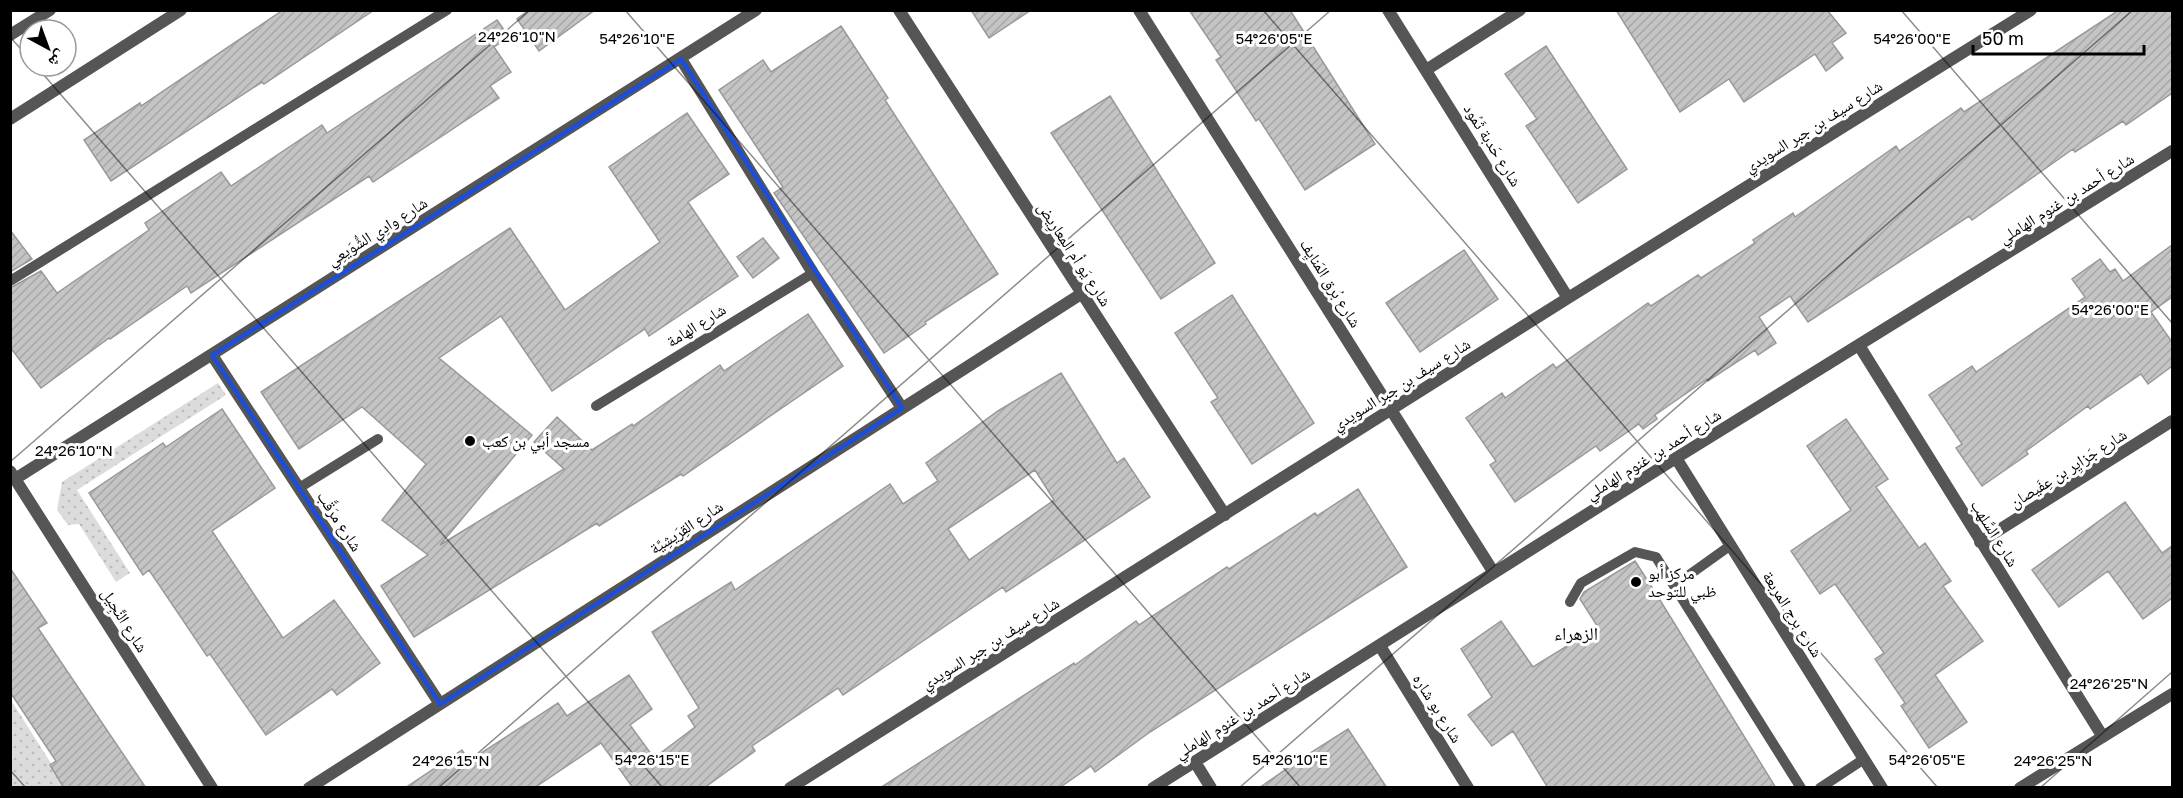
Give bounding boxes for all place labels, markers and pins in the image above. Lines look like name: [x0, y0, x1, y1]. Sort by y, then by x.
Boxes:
place label: مسجد أبي بن كعب: [482, 431, 589, 454]
marker: مسجد أبي بن كعب: [463, 434, 477, 448]
place label: مركز أبو ظبي للتوحد: [1648, 563, 1717, 604]
marker: مركز أبو ظبي للتوحد: [1629, 575, 1643, 589]

